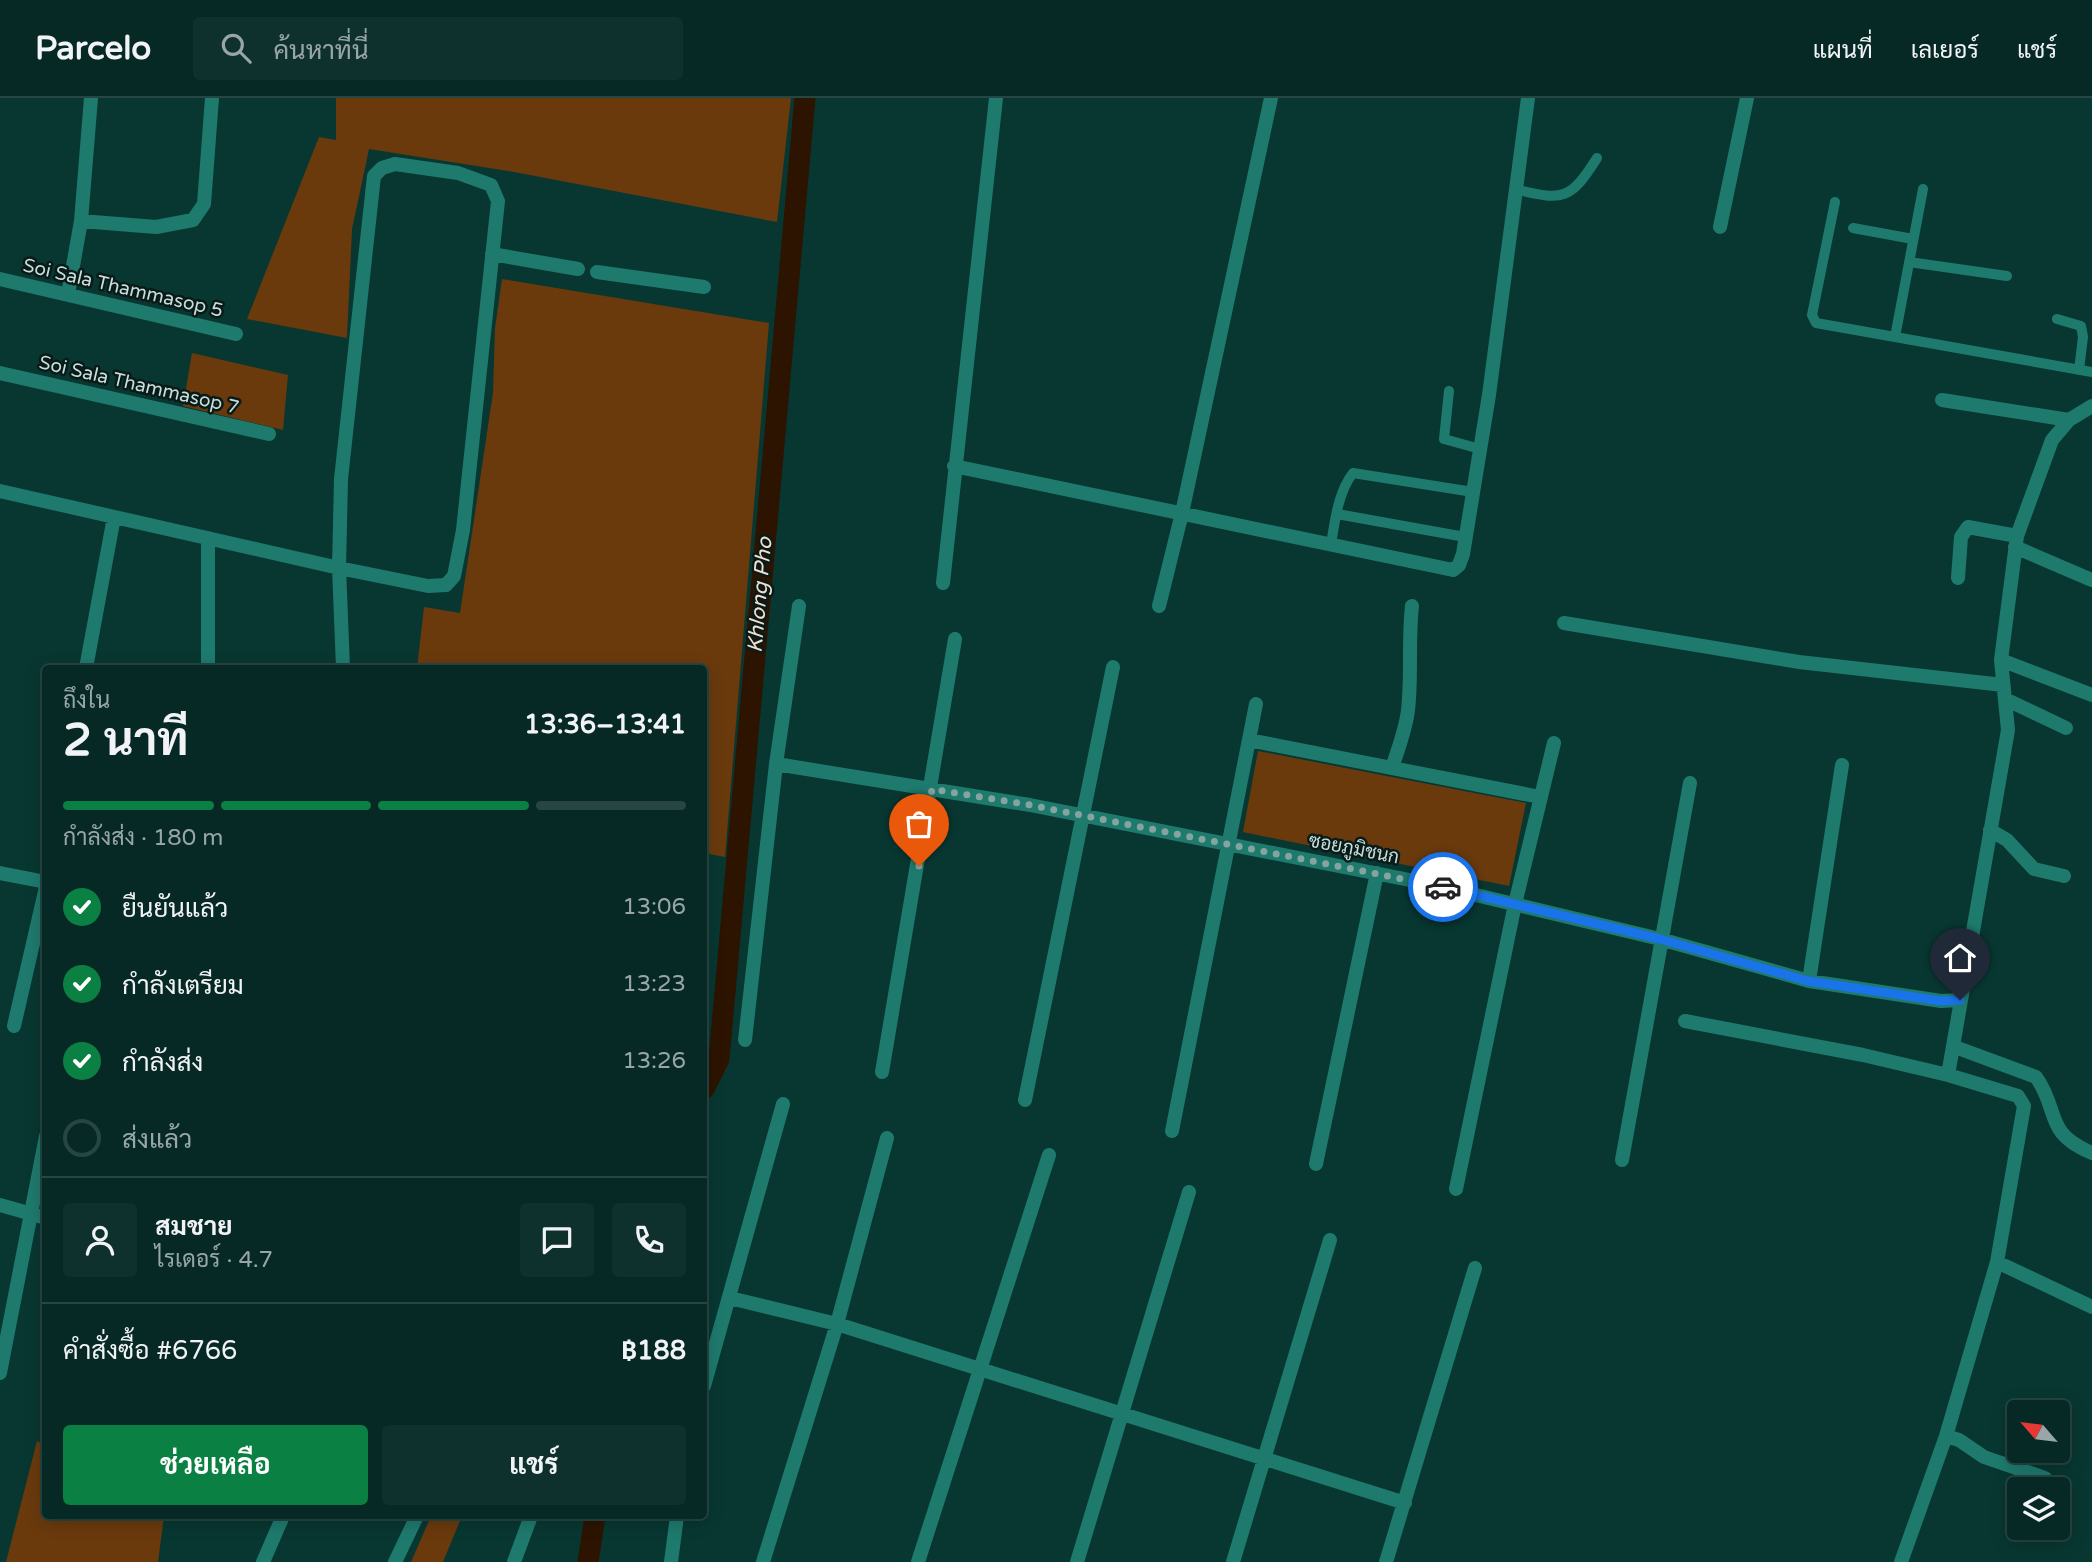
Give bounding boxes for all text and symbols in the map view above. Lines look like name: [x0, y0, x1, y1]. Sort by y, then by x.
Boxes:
search box: [193, 17, 683, 80]
text: Parcelo: [35, 29, 151, 68]
icon: search: [217, 29, 255, 67]
text: ค้นหาที่นี่: [273, 35, 368, 66]
text: แผนที่: [1813, 36, 1873, 65]
text: เลเยอร์: [1911, 36, 1979, 65]
text: แชร์: [2017, 36, 2057, 65]
street label: Soi Sala Thammasop 5: [21, 254, 225, 322]
street label: Soi Sala Thammasop 7: [37, 351, 241, 419]
water label: Khlong Pho: [742, 535, 778, 654]
text: ถึงใน: [63, 687, 110, 715]
text: 13:36–13:41: [524, 709, 686, 740]
text: 2 นาที: [63, 713, 188, 768]
pin: [889, 794, 949, 866]
icon: bag: [900, 805, 938, 843]
text: กำลังส่ง · 180 m: [63, 824, 223, 852]
street label: ซอยภูมิชนก: [1307, 829, 1401, 871]
courier: [1408, 852, 1478, 922]
icon: car: [1424, 868, 1462, 906]
icon: check: [63, 888, 101, 926]
text: ยืนยันแล้ว: [122, 893, 228, 924]
text: 13:06: [622, 893, 686, 921]
pin: [1930, 928, 1990, 1000]
icon: home: [1941, 939, 1979, 977]
icon: check: [63, 965, 101, 1003]
text: กำลังเตรียม: [122, 970, 244, 1001]
text: 13:23: [622, 970, 686, 998]
icon: check: [63, 1042, 101, 1080]
text: กำลังส่ง: [122, 1047, 203, 1078]
text: 13:26: [622, 1047, 686, 1075]
text: ส่งแล้ว: [122, 1124, 192, 1155]
button: person: [63, 1203, 137, 1277]
button: chat: [520, 1203, 594, 1277]
button: phone: [612, 1203, 686, 1277]
text: สมชาย: [155, 1211, 232, 1242]
text: ไรเดอร์ · 4.7: [155, 1246, 273, 1274]
text: คำสั่งซื้อ #6766: [63, 1335, 237, 1366]
text: ฿188: [621, 1335, 686, 1366]
north arrow: [2007, 1400, 2070, 1463]
map controls: [2007, 1400, 2070, 1540]
button: ช่วยเหลือ: [63, 1425, 368, 1505]
button: แชร์: [382, 1425, 686, 1505]
button: layers: [2007, 1477, 2070, 1540]

